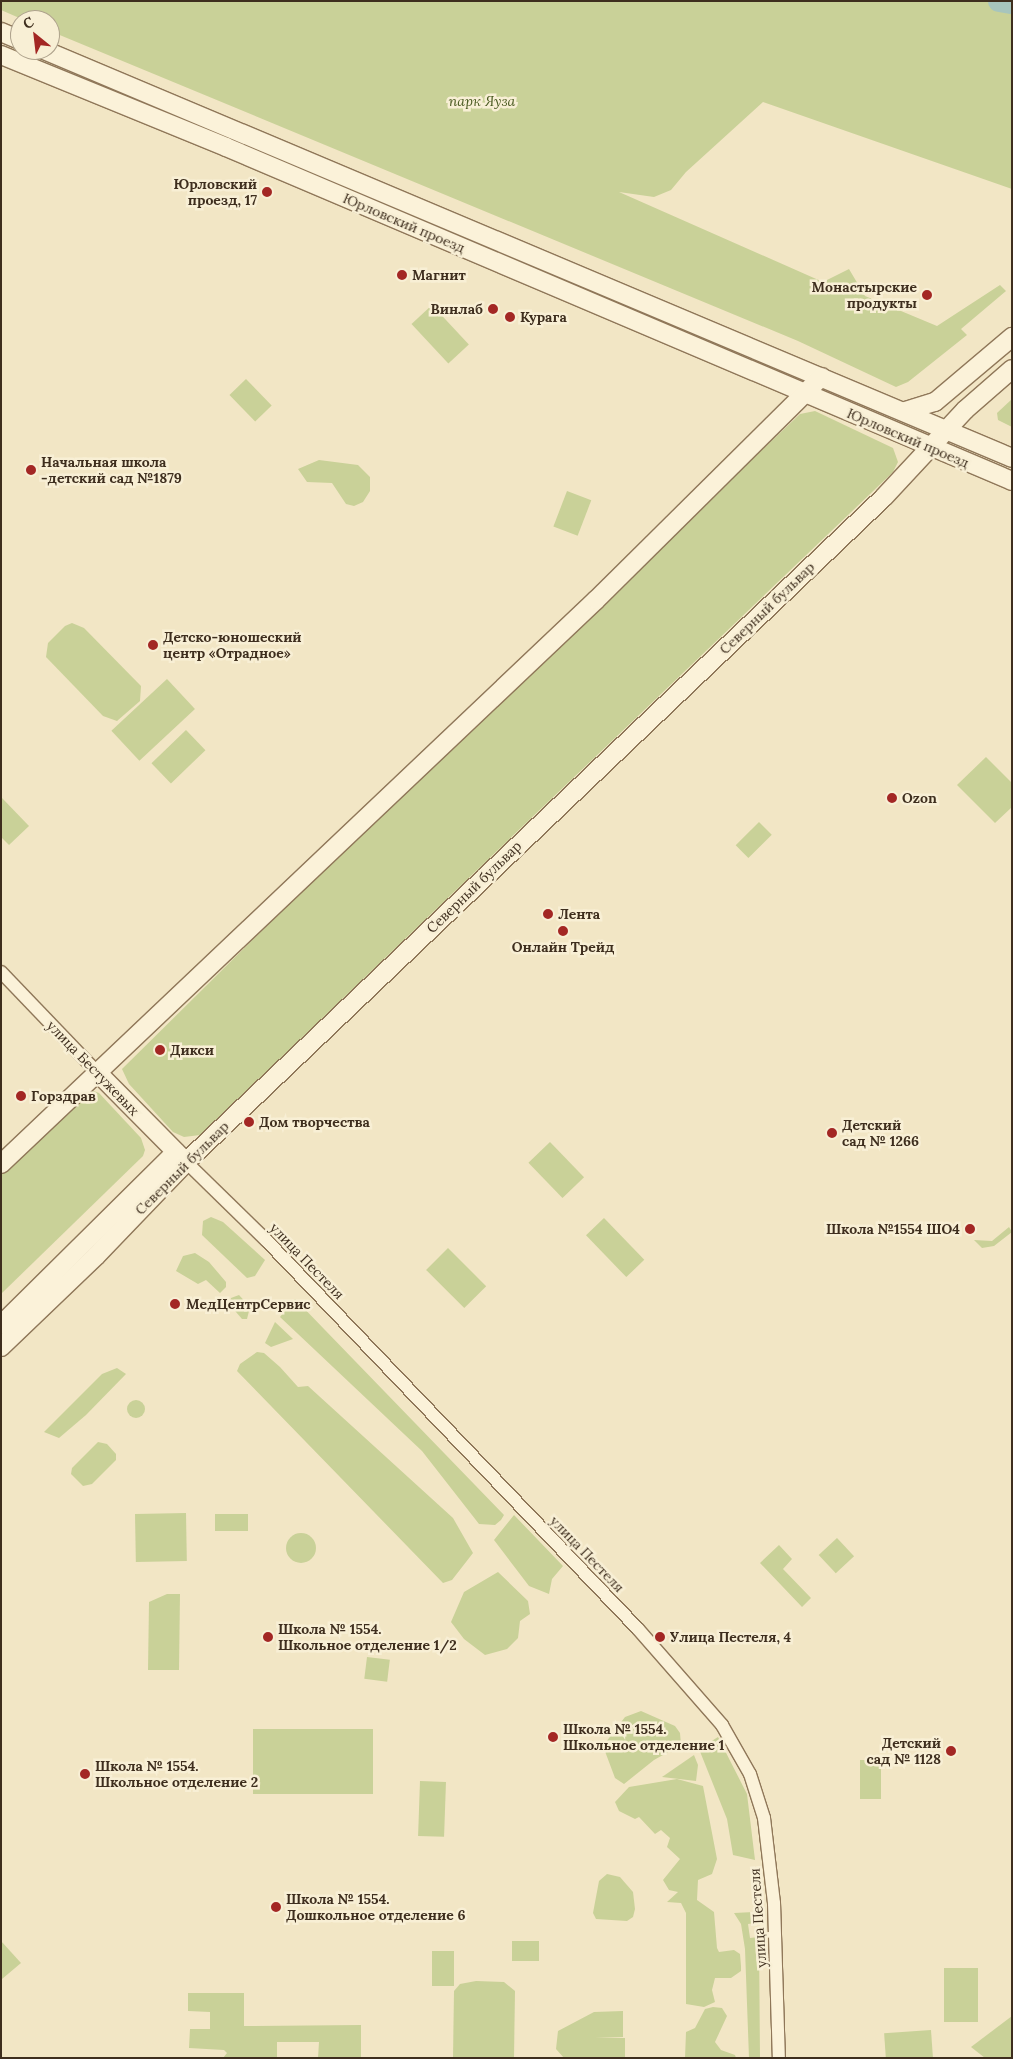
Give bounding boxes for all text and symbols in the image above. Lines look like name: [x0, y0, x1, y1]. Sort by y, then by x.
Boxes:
north arrow: [10, 10, 60, 60]
text: С: [20, 13, 37, 33]
park label: парк Яуза: [449, 93, 515, 109]
place label: Юрловский проезд, 17: [174, 176, 257, 208]
marker: Юрловский проезд, 17: [261, 186, 273, 198]
street label: Юрловский проезд: [341, 190, 467, 256]
place label: Магнит: [412, 267, 466, 283]
marker: Магнит: [396, 269, 408, 281]
place label: Монастырские продукты: [811, 279, 917, 312]
marker: Монастырские продукты: [921, 289, 933, 301]
place label: Винлаб: [431, 301, 483, 317]
marker: Винлаб: [487, 303, 499, 315]
place label: Курага: [520, 309, 567, 325]
marker: Курага: [504, 311, 516, 323]
street label: Юрловский проезд: [845, 405, 971, 471]
place label: Начальная школа -детский сад №1879: [41, 454, 182, 487]
marker: Начальная школа -детский сад №1879: [25, 464, 37, 476]
street label: Северный бульвар: [716, 558, 818, 658]
place label: Детско-юношеский центр «Отрадное»: [163, 629, 302, 662]
marker: Детско-юношеский центр «Отрадное»: [147, 639, 159, 651]
place label: Ozon: [902, 790, 937, 806]
marker: Ozon: [886, 792, 898, 804]
street label: Северный бульвар: [423, 837, 525, 937]
place label: Лента: [558, 906, 600, 922]
marker: Лента: [542, 908, 554, 920]
marker: Онлайн Трейд: [557, 925, 569, 937]
place label: Онлайн Трейд: [512, 939, 614, 955]
street label: улица Бестужевых: [43, 1017, 143, 1119]
place label: Дикси: [170, 1042, 214, 1058]
marker: Дикси: [154, 1044, 166, 1056]
place label: Горздрав: [31, 1088, 96, 1104]
marker: Горздрав: [15, 1090, 27, 1102]
place label: Дом творчества: [259, 1114, 370, 1130]
marker: Дом творчества: [243, 1116, 255, 1128]
place label: Детский сад № 1266: [842, 1117, 919, 1150]
street label: Северный бульвар: [132, 1118, 232, 1218]
marker: Детский сад № 1266: [826, 1127, 838, 1139]
street label: улица Пестеля: [266, 1219, 348, 1303]
place label: Школа №1554 ШО4: [826, 1221, 960, 1237]
marker: Школа №1554 ШО4: [964, 1223, 976, 1235]
place label: МедЦентрСервис: [186, 1296, 311, 1312]
marker: МедЦентрСервис: [168, 1297, 182, 1311]
street label: улица Пестеля: [546, 1512, 628, 1596]
place label: Школа № 1554. Школьное отделение 1/2: [278, 1621, 457, 1654]
place label: Улица Пестеля, 4: [670, 1629, 791, 1645]
marker: Школа № 1554. Школьное отделение 1/2: [262, 1631, 274, 1643]
marker: Улица Пестеля, 4: [654, 1631, 666, 1643]
place label: Школа № 1554. Школьное отделение 1: [563, 1721, 724, 1754]
marker: Школа № 1554. Школьное отделение 1: [547, 1731, 559, 1743]
place label: Детский сад № 1128: [866, 1735, 941, 1768]
marker: Детский сад № 1128: [945, 1745, 957, 1757]
place label: Школа № 1554. Школьное отделение 2: [95, 1758, 258, 1790]
marker: Школа № 1554. Школьное отделение 2: [79, 1768, 91, 1780]
street label: улица Пестеля: [746, 1868, 770, 1968]
place label: Школа № 1554. Дошкольное отделение 6: [286, 1891, 466, 1924]
marker: Школа № 1554. Дошкольное отделение 6: [270, 1901, 282, 1913]

